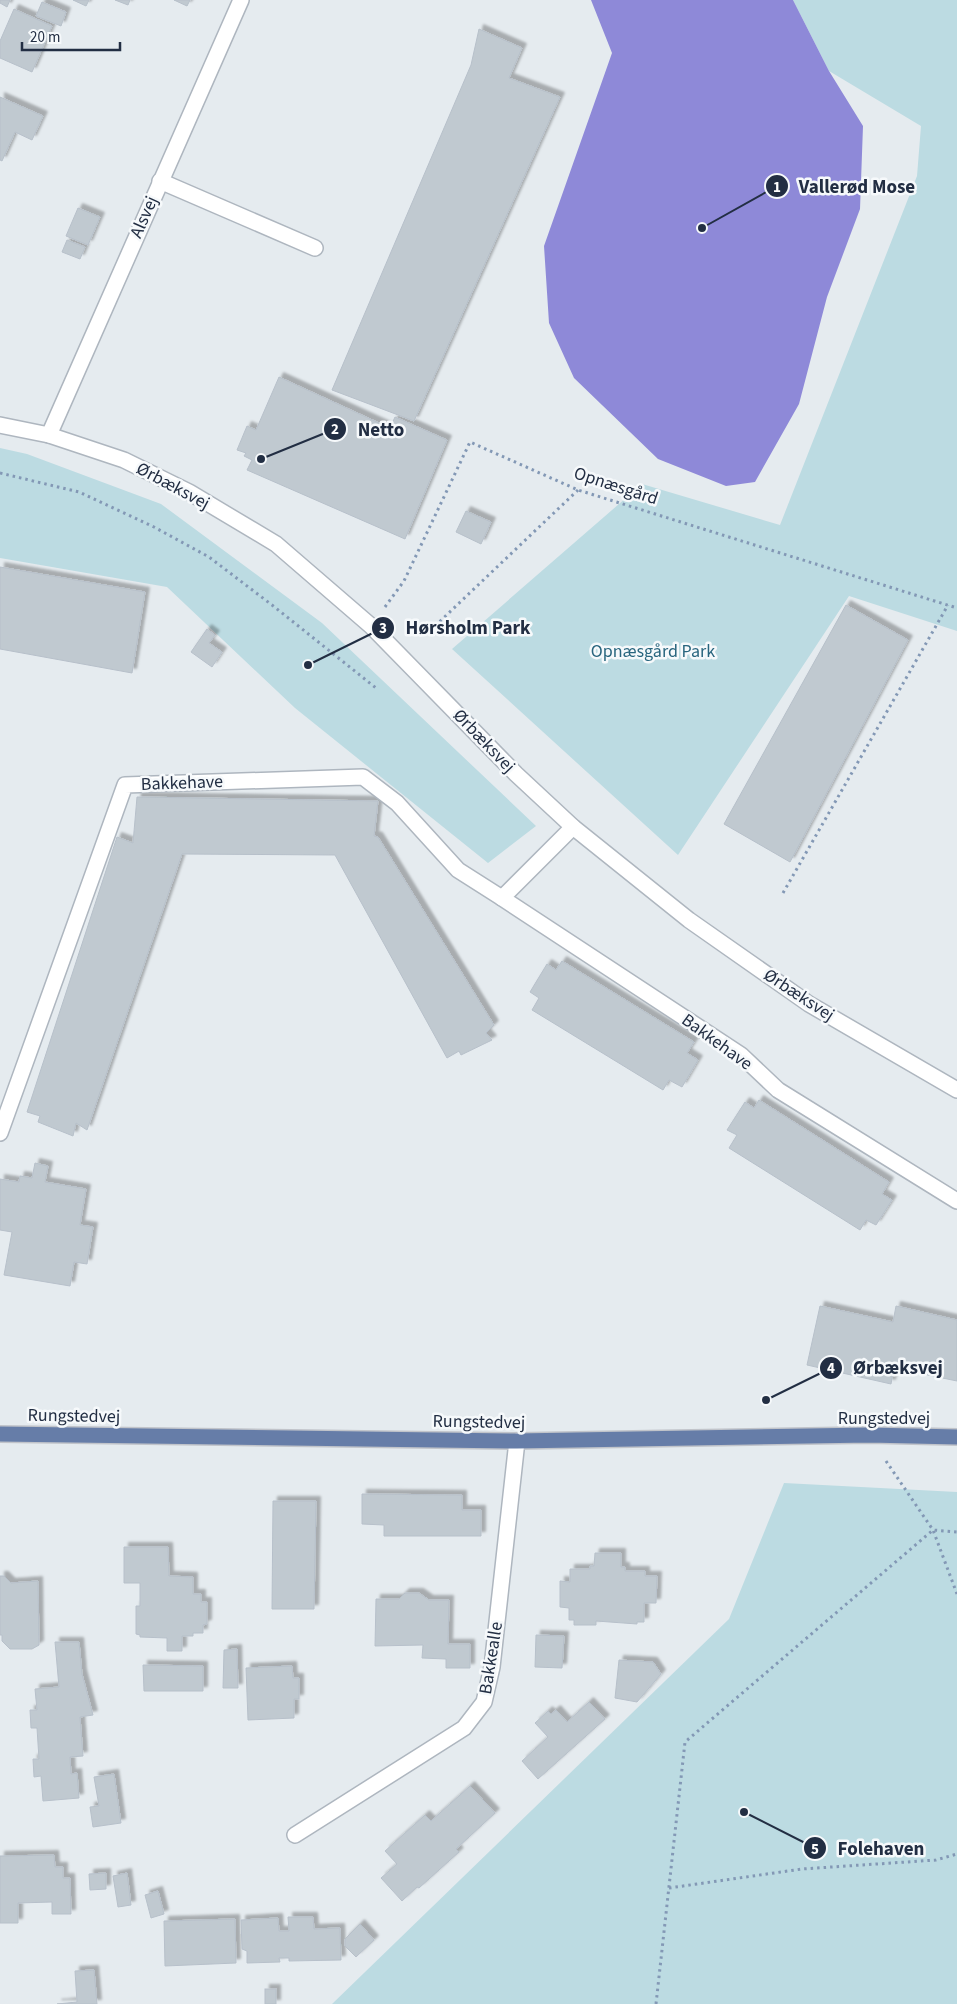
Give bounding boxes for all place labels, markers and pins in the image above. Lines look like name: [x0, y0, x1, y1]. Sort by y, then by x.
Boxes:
callout: Vallerød Mose: [764, 169, 926, 203]
callout: Netto: [323, 412, 414, 446]
callout: Hørsholm Park: [371, 611, 540, 645]
callout: Ørbæksvej: [818, 1351, 953, 1385]
callout: Folehaven: [803, 1831, 934, 1865]

